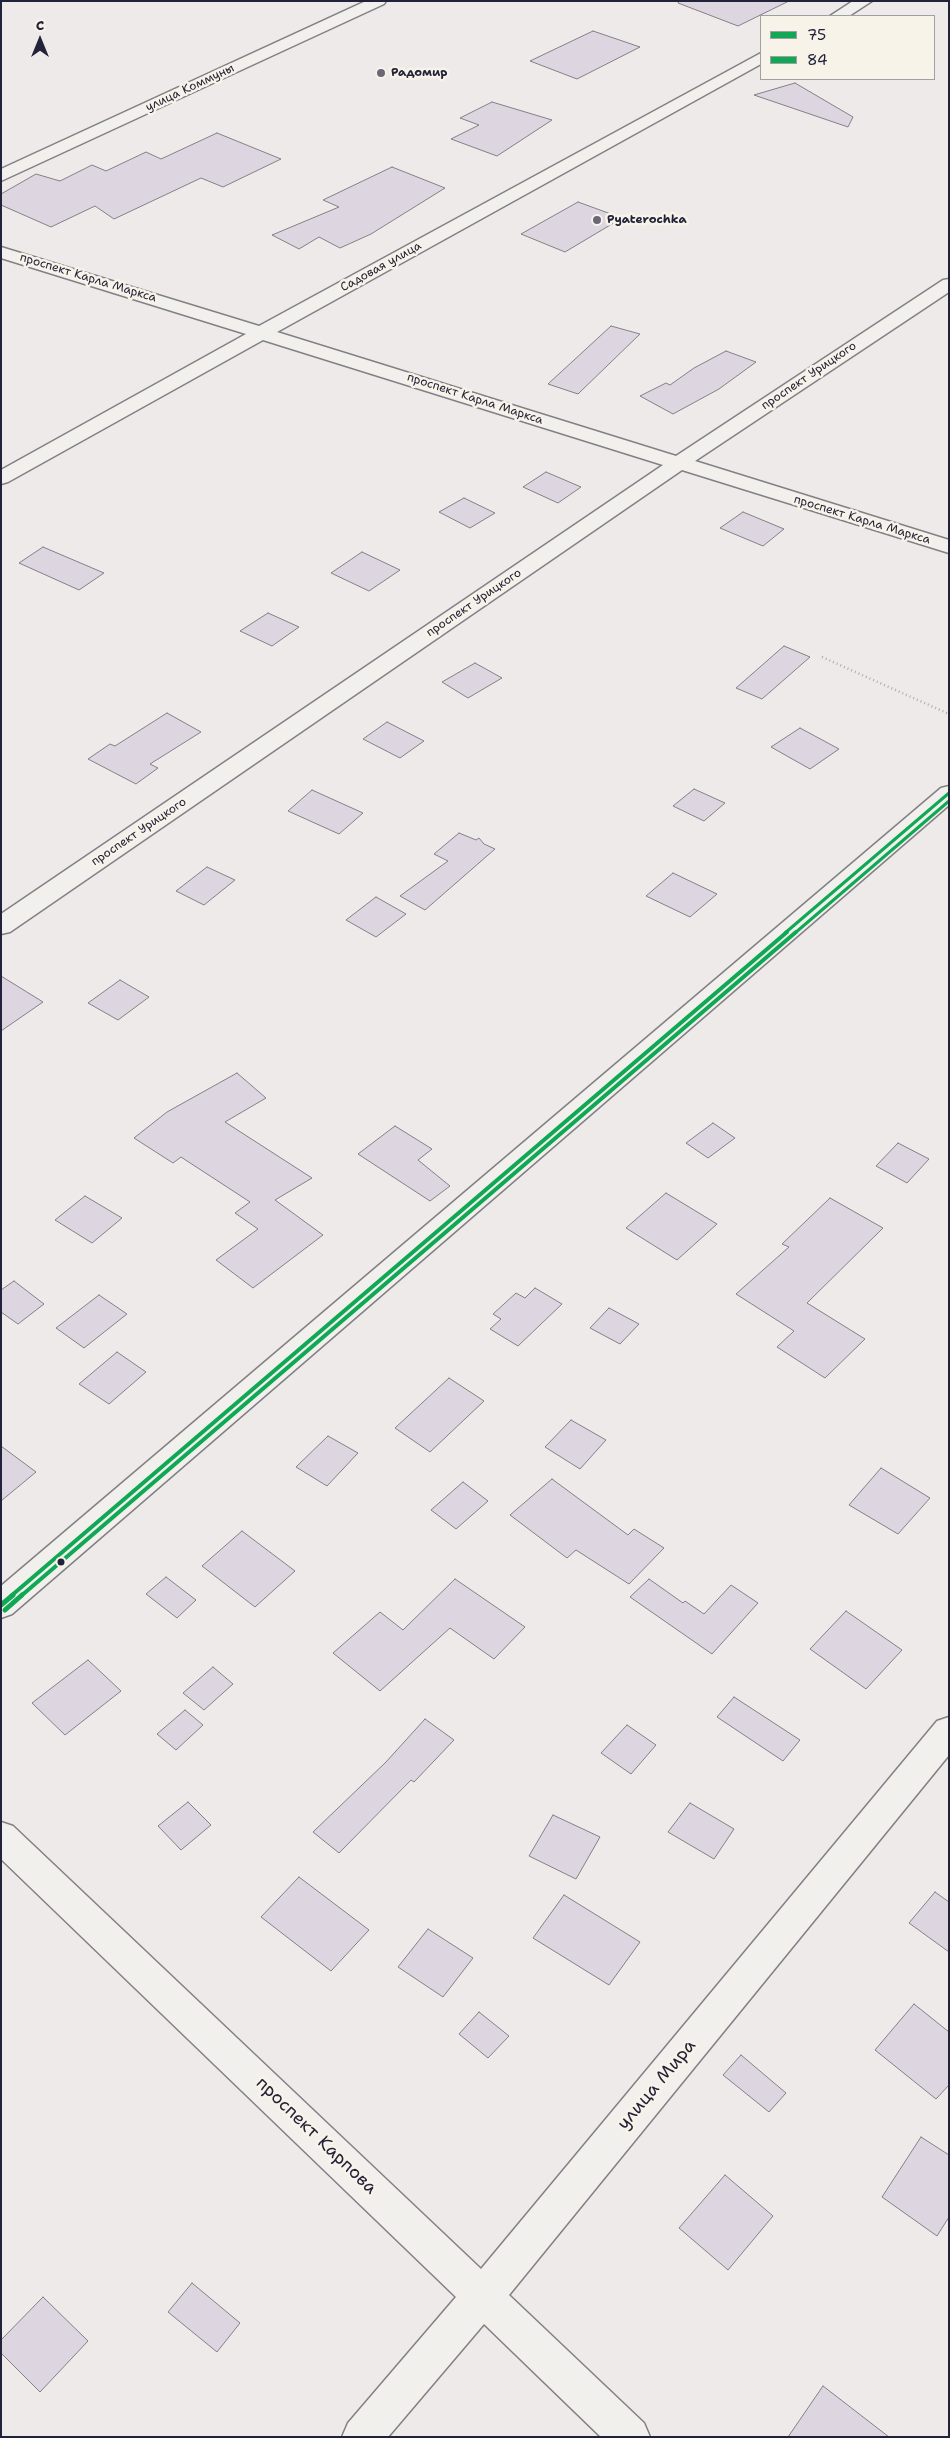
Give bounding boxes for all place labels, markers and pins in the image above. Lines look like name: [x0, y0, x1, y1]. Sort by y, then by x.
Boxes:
place label: Радомир: [391, 66, 448, 80]
marker: Радомир: [375, 67, 387, 79]
place label: Pyaterochka: [607, 213, 687, 227]
marker: Pyaterochka: [591, 214, 603, 226]
unlabelled marker: [56, 1557, 66, 1567]

